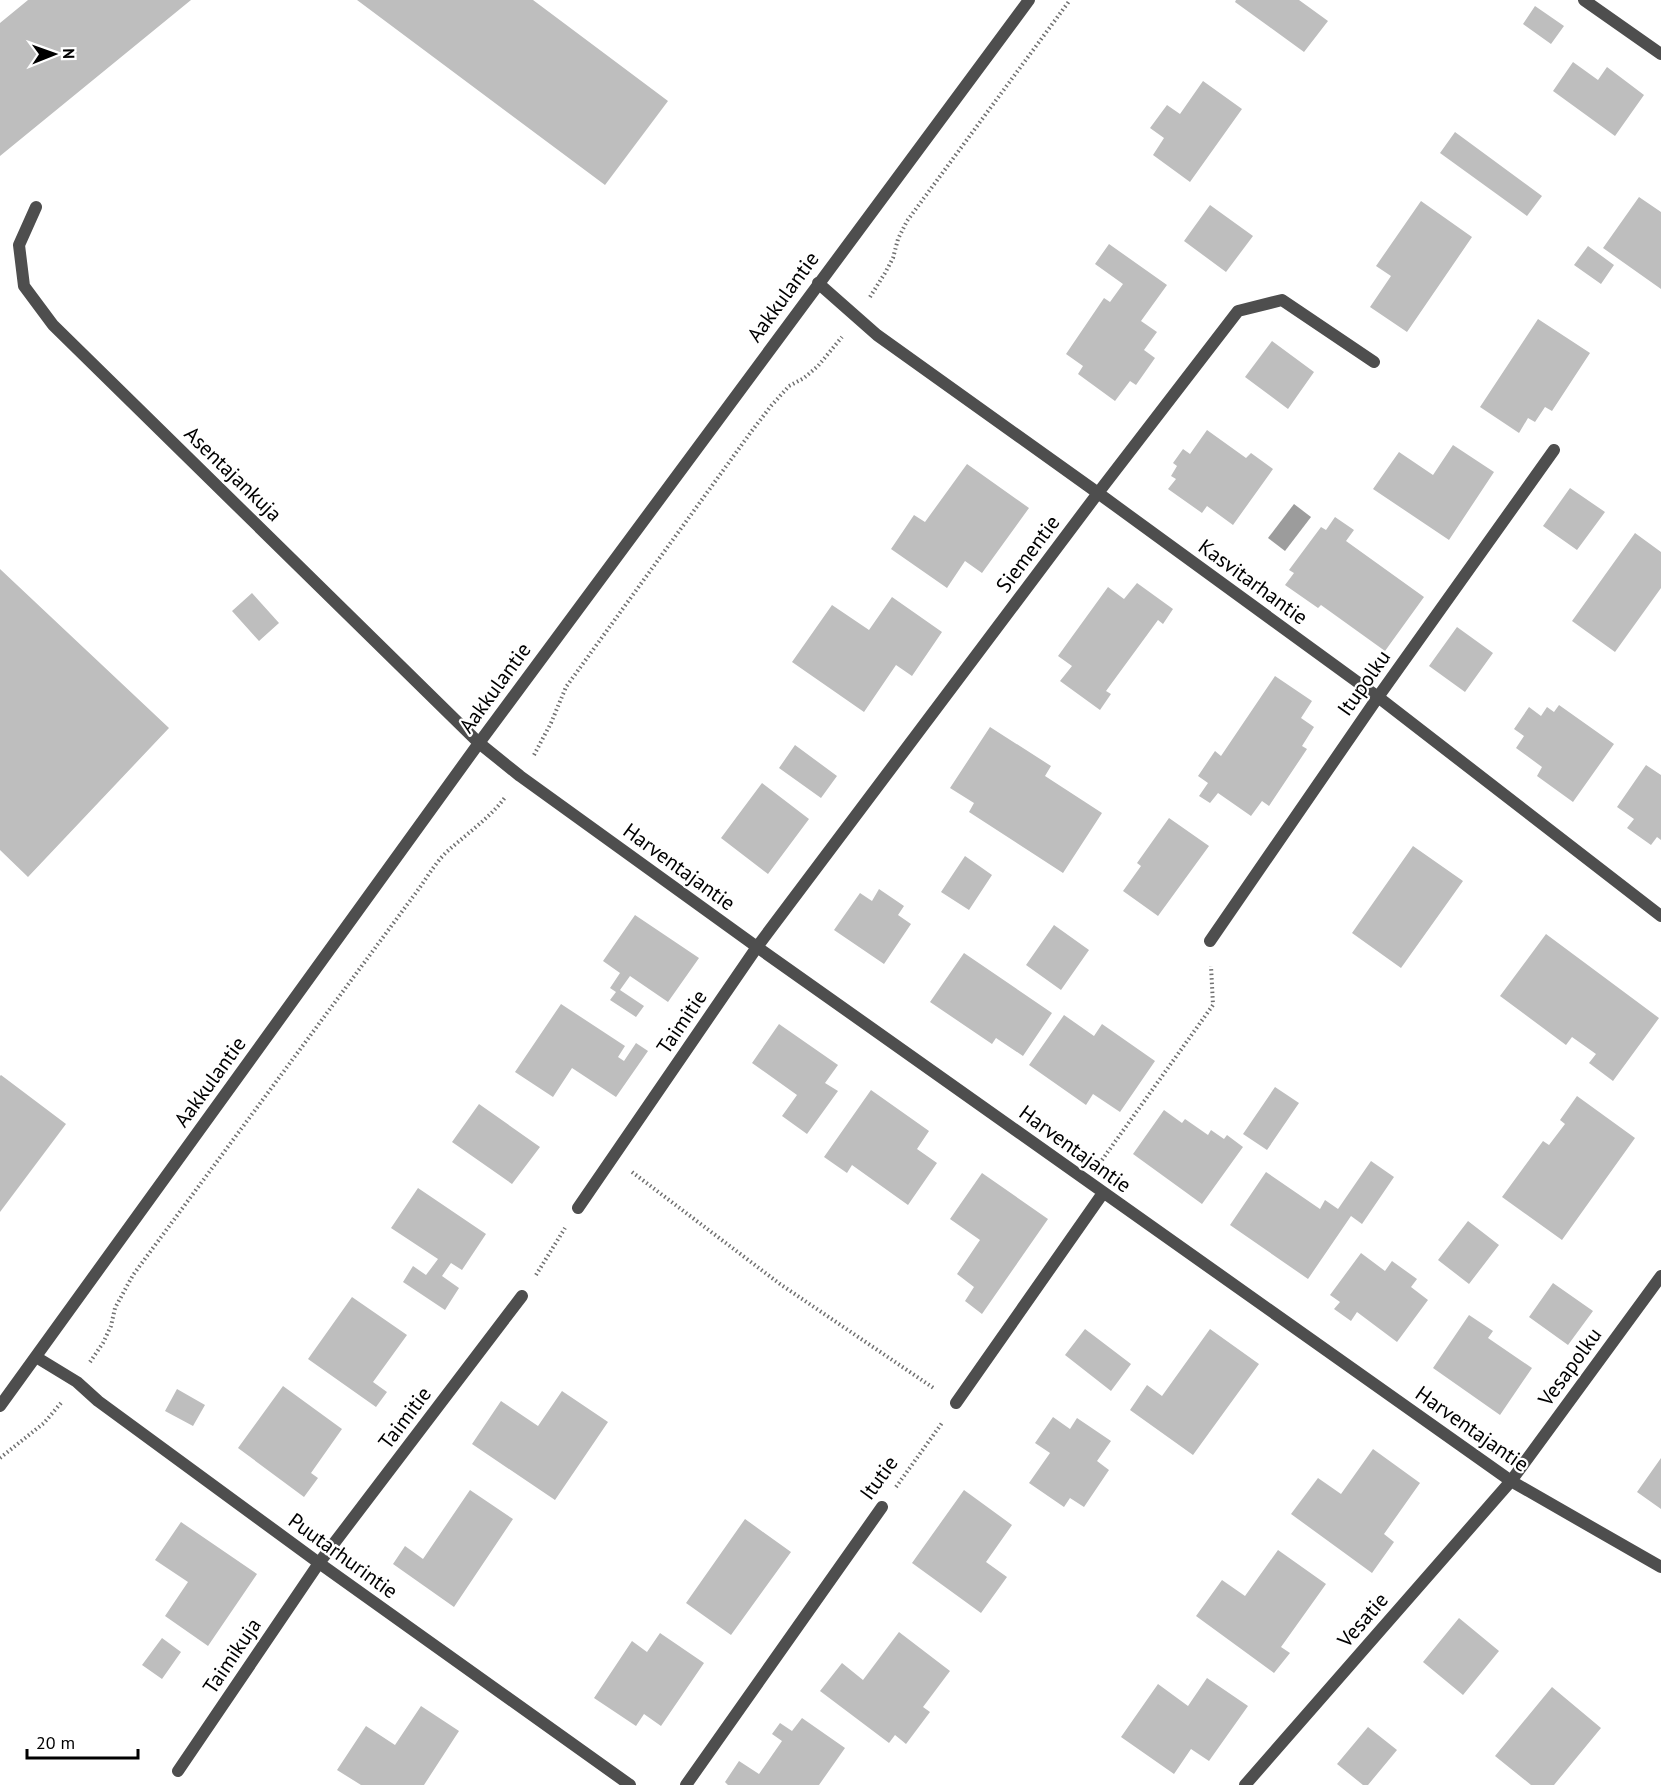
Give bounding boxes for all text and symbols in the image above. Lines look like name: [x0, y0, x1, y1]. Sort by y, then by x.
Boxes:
north arrow: [24, 24, 84, 84]
text: N: [59, 48, 79, 59]
street label: Aakkulantie: [741, 246, 825, 347]
street label: Asentajankuja: [179, 420, 288, 527]
street label: Siementie: [990, 510, 1065, 598]
street label: Kasvitarhantie: [1193, 533, 1313, 630]
street label: Aakkulantie: [453, 637, 537, 738]
street label: Itupolku: [1331, 644, 1396, 721]
street label: Harventajantie: [618, 817, 741, 916]
street label: Taimitie: [650, 984, 713, 1059]
street label: Aakkulantie: [168, 1031, 252, 1132]
street label: Harventajantie: [1014, 1099, 1137, 1198]
street label: Vesapolku: [1531, 1322, 1607, 1412]
street label: Harventajantie: [1410, 1380, 1534, 1478]
street label: Taimitie: [372, 1381, 437, 1454]
street label: Itutie: [854, 1450, 904, 1505]
street label: Puutarhurintie: [283, 1507, 403, 1604]
street label: Vesatie: [1331, 1587, 1394, 1653]
street label: Taimikuja: [196, 1613, 267, 1699]
scale bar: [27, 1722, 138, 1760]
text: 20 m: [36, 1731, 75, 1754]

